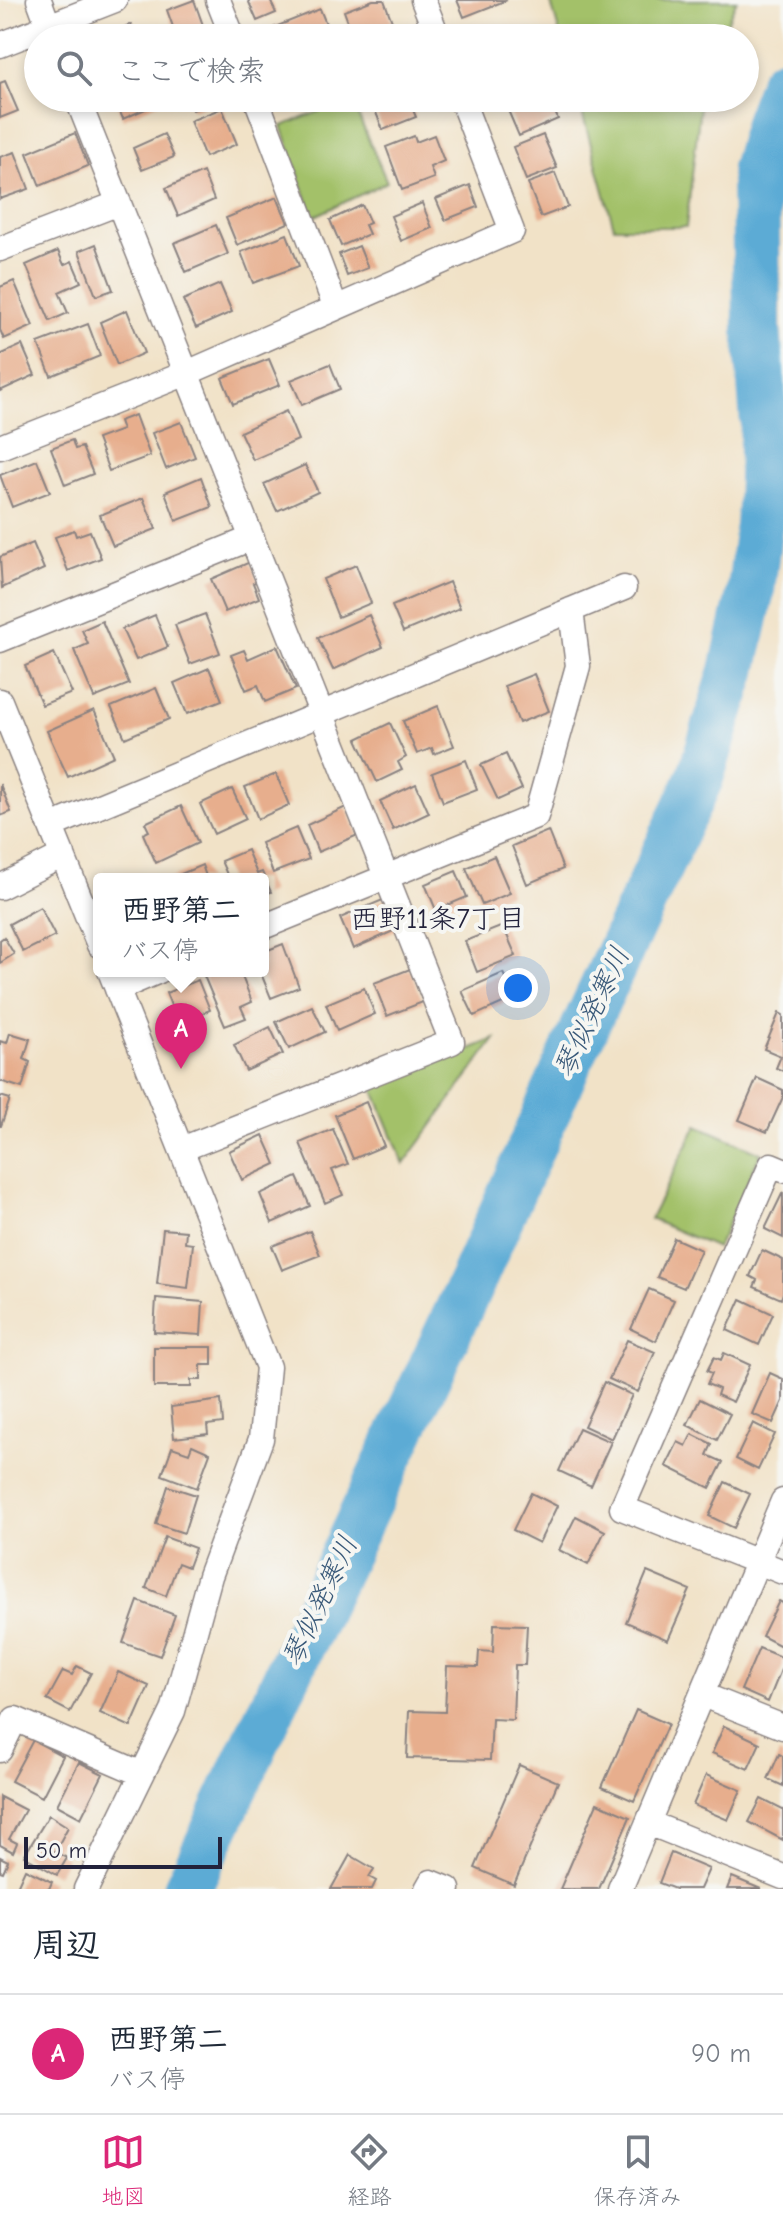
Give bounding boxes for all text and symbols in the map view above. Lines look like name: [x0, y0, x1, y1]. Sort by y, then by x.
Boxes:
search box: [24, 24, 759, 112]
icon: search: [52, 46, 96, 90]
text: ここで検索: [116, 54, 266, 89]
popup: [93, 873, 269, 977]
text: 西野第二: [121, 893, 241, 928]
district label: 西野11条7丁目: [350, 903, 526, 935]
text: バス停: [121, 936, 199, 966]
water label: 琴似発寒川: [548, 942, 636, 1082]
your location: [498, 968, 538, 1008]
pin: A: [155, 1003, 207, 1069]
water label: 琴似発寒川: [276, 1531, 364, 1671]
scale bar: [24, 1833, 222, 1869]
text: 50 m: [36, 1838, 87, 1864]
text: 周辺: [32, 1925, 100, 1965]
text: 西野第二: [108, 2022, 228, 2057]
text: A: [51, 2039, 65, 2069]
text: 90 m: [691, 2039, 751, 2069]
text: バス停: [108, 2065, 186, 2095]
tab: 地図: [101, 2130, 145, 2210]
tab: 経路: [347, 2130, 392, 2210]
tab: 保存済み: [594, 2130, 682, 2210]

